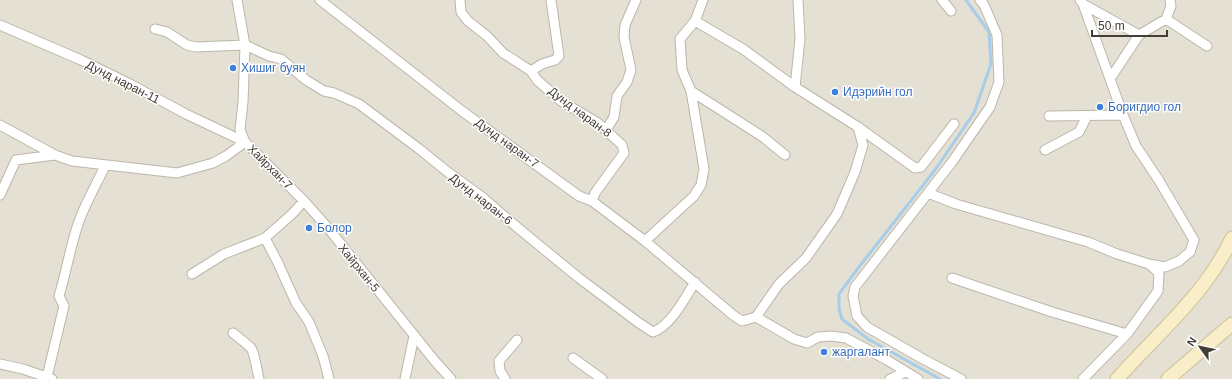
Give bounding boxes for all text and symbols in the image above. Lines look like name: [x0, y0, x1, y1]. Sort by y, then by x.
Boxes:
scale bar: [1092, 12, 1167, 38]
text: 50 m: [1098, 19, 1125, 33]
street label: Дунд наран-11: [84, 57, 163, 107]
place label: Хишиг буян: [241, 61, 305, 75]
marker: Хишиг буян: [228, 63, 238, 73]
street label: Дунд наран-8: [546, 84, 615, 140]
place label: Идэрийн гол: [843, 85, 912, 99]
marker: Идэрийн гол: [830, 87, 840, 97]
place label: Боригдио гол: [1108, 100, 1181, 114]
marker: Боригдио гол: [1095, 102, 1105, 112]
street label: Дунд наран-7: [472, 115, 542, 171]
street label: Хайрхан-7: [245, 142, 296, 193]
street label: Дунд наран-6: [447, 170, 515, 228]
place label: Болор: [317, 221, 352, 235]
marker: Болор: [304, 223, 314, 233]
street label: Хайрхан-5: [335, 241, 383, 295]
north arrow: [1180, 327, 1220, 367]
text: N: [1184, 335, 1199, 348]
place label: жаргалант: [832, 345, 890, 359]
marker: жаргалант: [819, 347, 829, 357]

